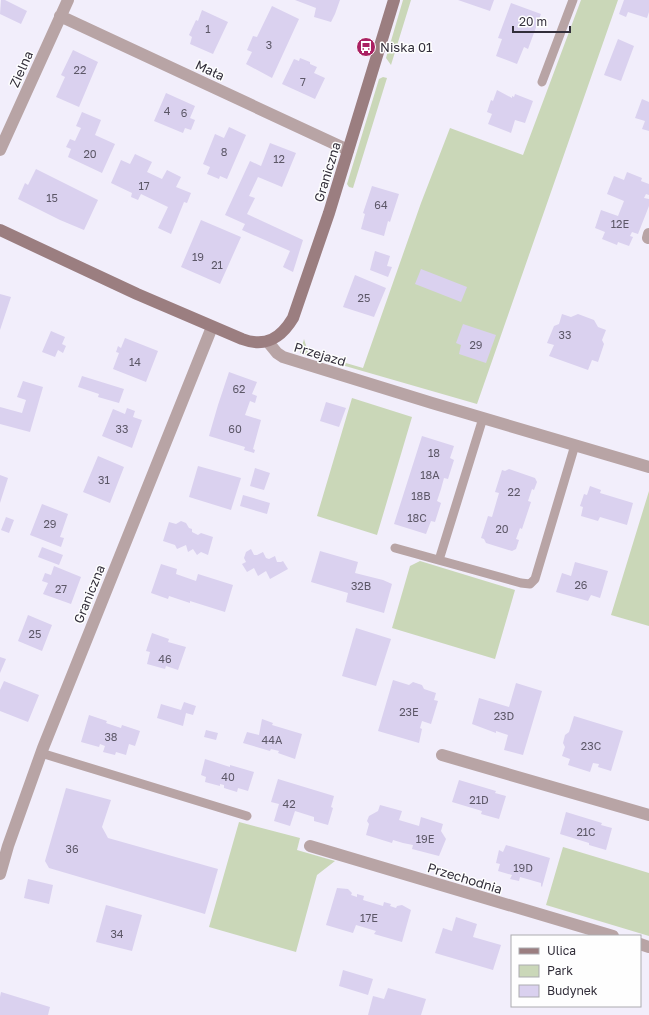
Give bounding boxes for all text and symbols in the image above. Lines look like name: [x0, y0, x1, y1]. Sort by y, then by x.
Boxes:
scale bar: [513, 8, 570, 34]
text: 20 m: [519, 14, 547, 29]
house number: 1: [205, 22, 211, 35]
bus stop icon: Niska 01: [355, 36, 377, 58]
house number: 3: [266, 38, 272, 51]
place label: Niska 01: [380, 39, 432, 55]
street label: Zielna: [6, 48, 36, 90]
street label: Mała: [193, 56, 227, 84]
house number: 22: [74, 63, 86, 76]
house number: 7: [300, 75, 306, 88]
house number: 4: [164, 104, 171, 117]
house number: 6: [181, 106, 188, 119]
street label: Graniczna: [310, 140, 344, 204]
house number: 8: [221, 145, 228, 158]
house number: 20: [83, 147, 97, 160]
house number: 12: [273, 152, 285, 165]
house number: 17: [138, 179, 150, 192]
house number: 15: [46, 191, 58, 204]
house number: 64: [374, 198, 388, 211]
house number: 12E: [611, 217, 629, 230]
house number: 19: [192, 250, 204, 263]
house number: 21: [211, 258, 223, 271]
house number: 25: [358, 291, 370, 304]
house number: 33: [559, 328, 571, 341]
house number: 29: [469, 338, 483, 351]
street label: Przejazd: [292, 339, 348, 369]
house number: 14: [129, 355, 141, 368]
house number: 62: [232, 382, 246, 395]
house number: 33: [116, 422, 128, 435]
house number: 60: [228, 422, 242, 435]
house number: 18: [428, 446, 440, 459]
house number: 18A: [420, 468, 440, 481]
house number: 31: [98, 473, 110, 486]
house number: 22: [508, 485, 520, 498]
house number: 18B: [411, 489, 431, 502]
house number: 18C: [407, 511, 427, 524]
house number: 29: [43, 517, 57, 530]
house number: 20: [495, 522, 509, 535]
street label: Graniczna: [70, 562, 108, 626]
house number: 26: [574, 578, 588, 591]
house number: 32B: [351, 579, 371, 592]
house number: 27: [55, 582, 67, 595]
house number: 25: [29, 627, 41, 640]
house number: 46: [158, 652, 172, 665]
house number: 23E: [399, 705, 419, 718]
house number: 23D: [494, 709, 515, 722]
house number: 38: [104, 730, 118, 743]
house number: 44A: [262, 733, 283, 746]
house number: 23C: [581, 739, 601, 752]
house number: 40: [221, 770, 235, 783]
house number: 21D: [469, 793, 489, 806]
house number: 42: [282, 797, 296, 810]
house number: 21C: [576, 825, 596, 838]
house number: 19E: [416, 832, 435, 845]
house number: 36: [65, 842, 79, 855]
street label: Przechodnia: [426, 859, 504, 897]
house number: 19D: [513, 861, 533, 874]
house number: 17E: [360, 911, 378, 924]
house number: 34: [110, 927, 124, 940]
legend: [511, 935, 641, 1007]
text: Ulica: [547, 943, 576, 958]
text: Park: [547, 963, 573, 978]
text: Budynek: [547, 983, 598, 998]

